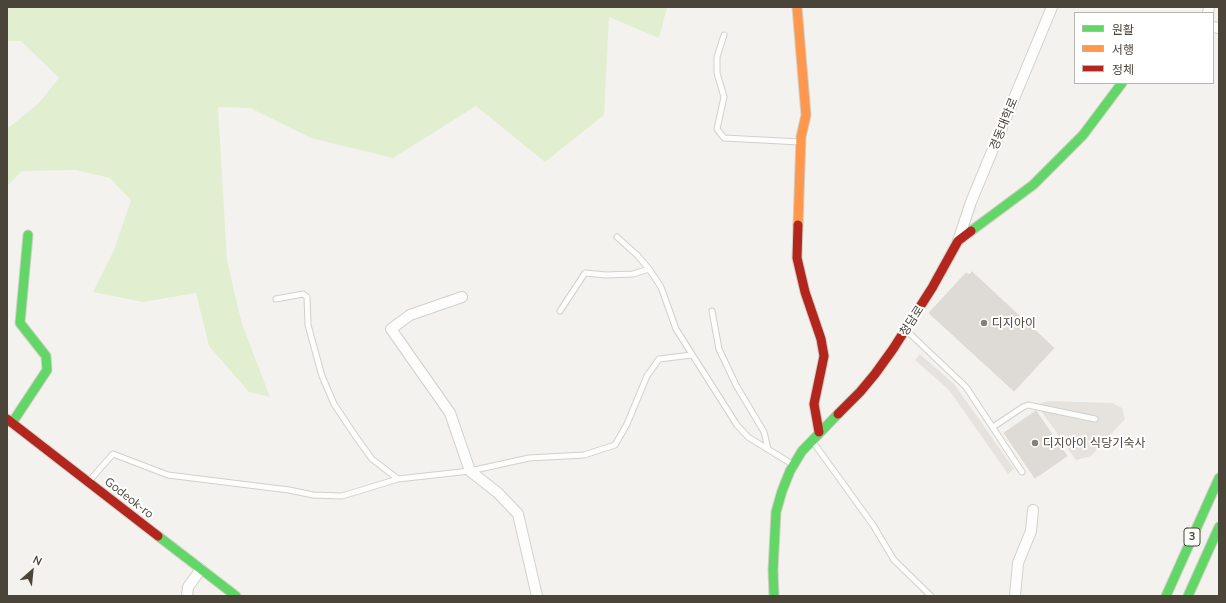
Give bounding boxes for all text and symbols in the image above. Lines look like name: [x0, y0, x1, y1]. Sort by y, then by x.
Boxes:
legend: [1074, 12, 1214, 84]
text: 원활: [1112, 22, 1134, 37]
text: 서행: [1112, 42, 1134, 57]
text: 정체: [1112, 62, 1134, 77]
street label: 경동대학로: [987, 96, 1021, 152]
street label: 청담로: [897, 303, 927, 339]
place label: 디지아이: [992, 316, 1036, 330]
marker: 디지아이: [979, 318, 989, 328]
place label: 디지아이 식당기숙사: [1043, 436, 1145, 450]
marker: 디지아이 식당기숙사: [1030, 438, 1040, 448]
street label: Godeok-ro: [102, 474, 156, 522]
road number: 3: [1184, 528, 1200, 546]
north arrow: [12, 551, 52, 591]
text: N: [31, 552, 44, 568]

